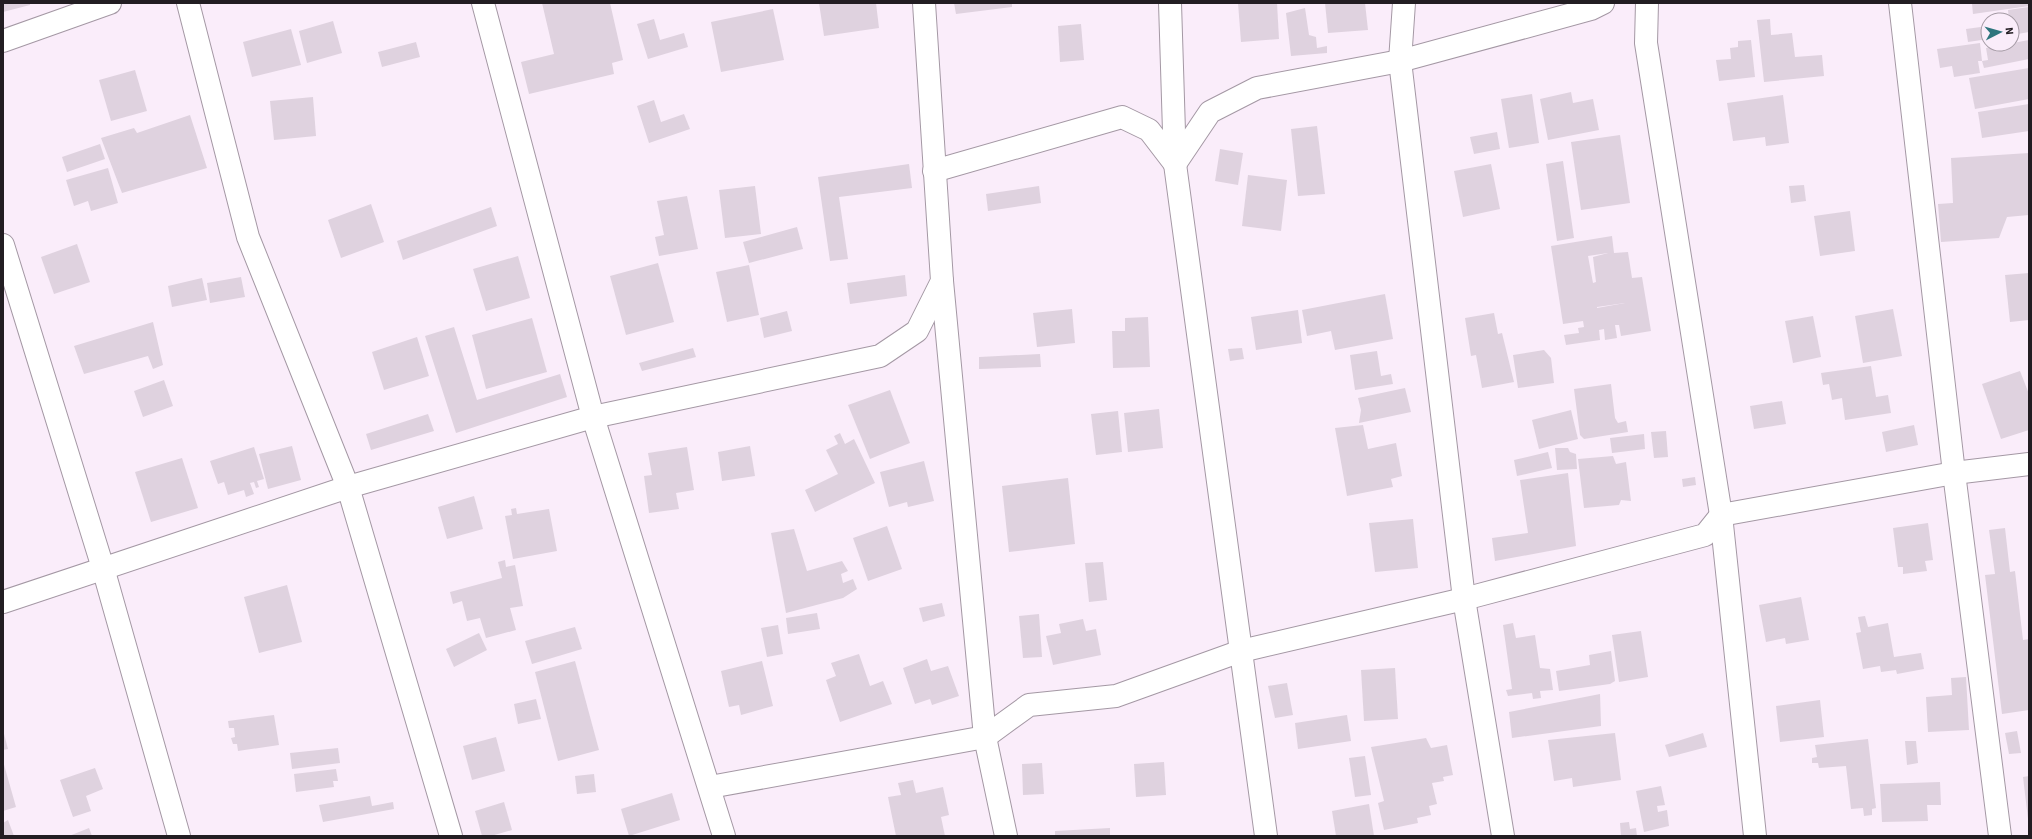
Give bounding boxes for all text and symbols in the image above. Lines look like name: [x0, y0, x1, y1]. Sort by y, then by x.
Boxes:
north arrow: [1980, 12, 2020, 52]
text: N: [2002, 27, 2017, 35]

